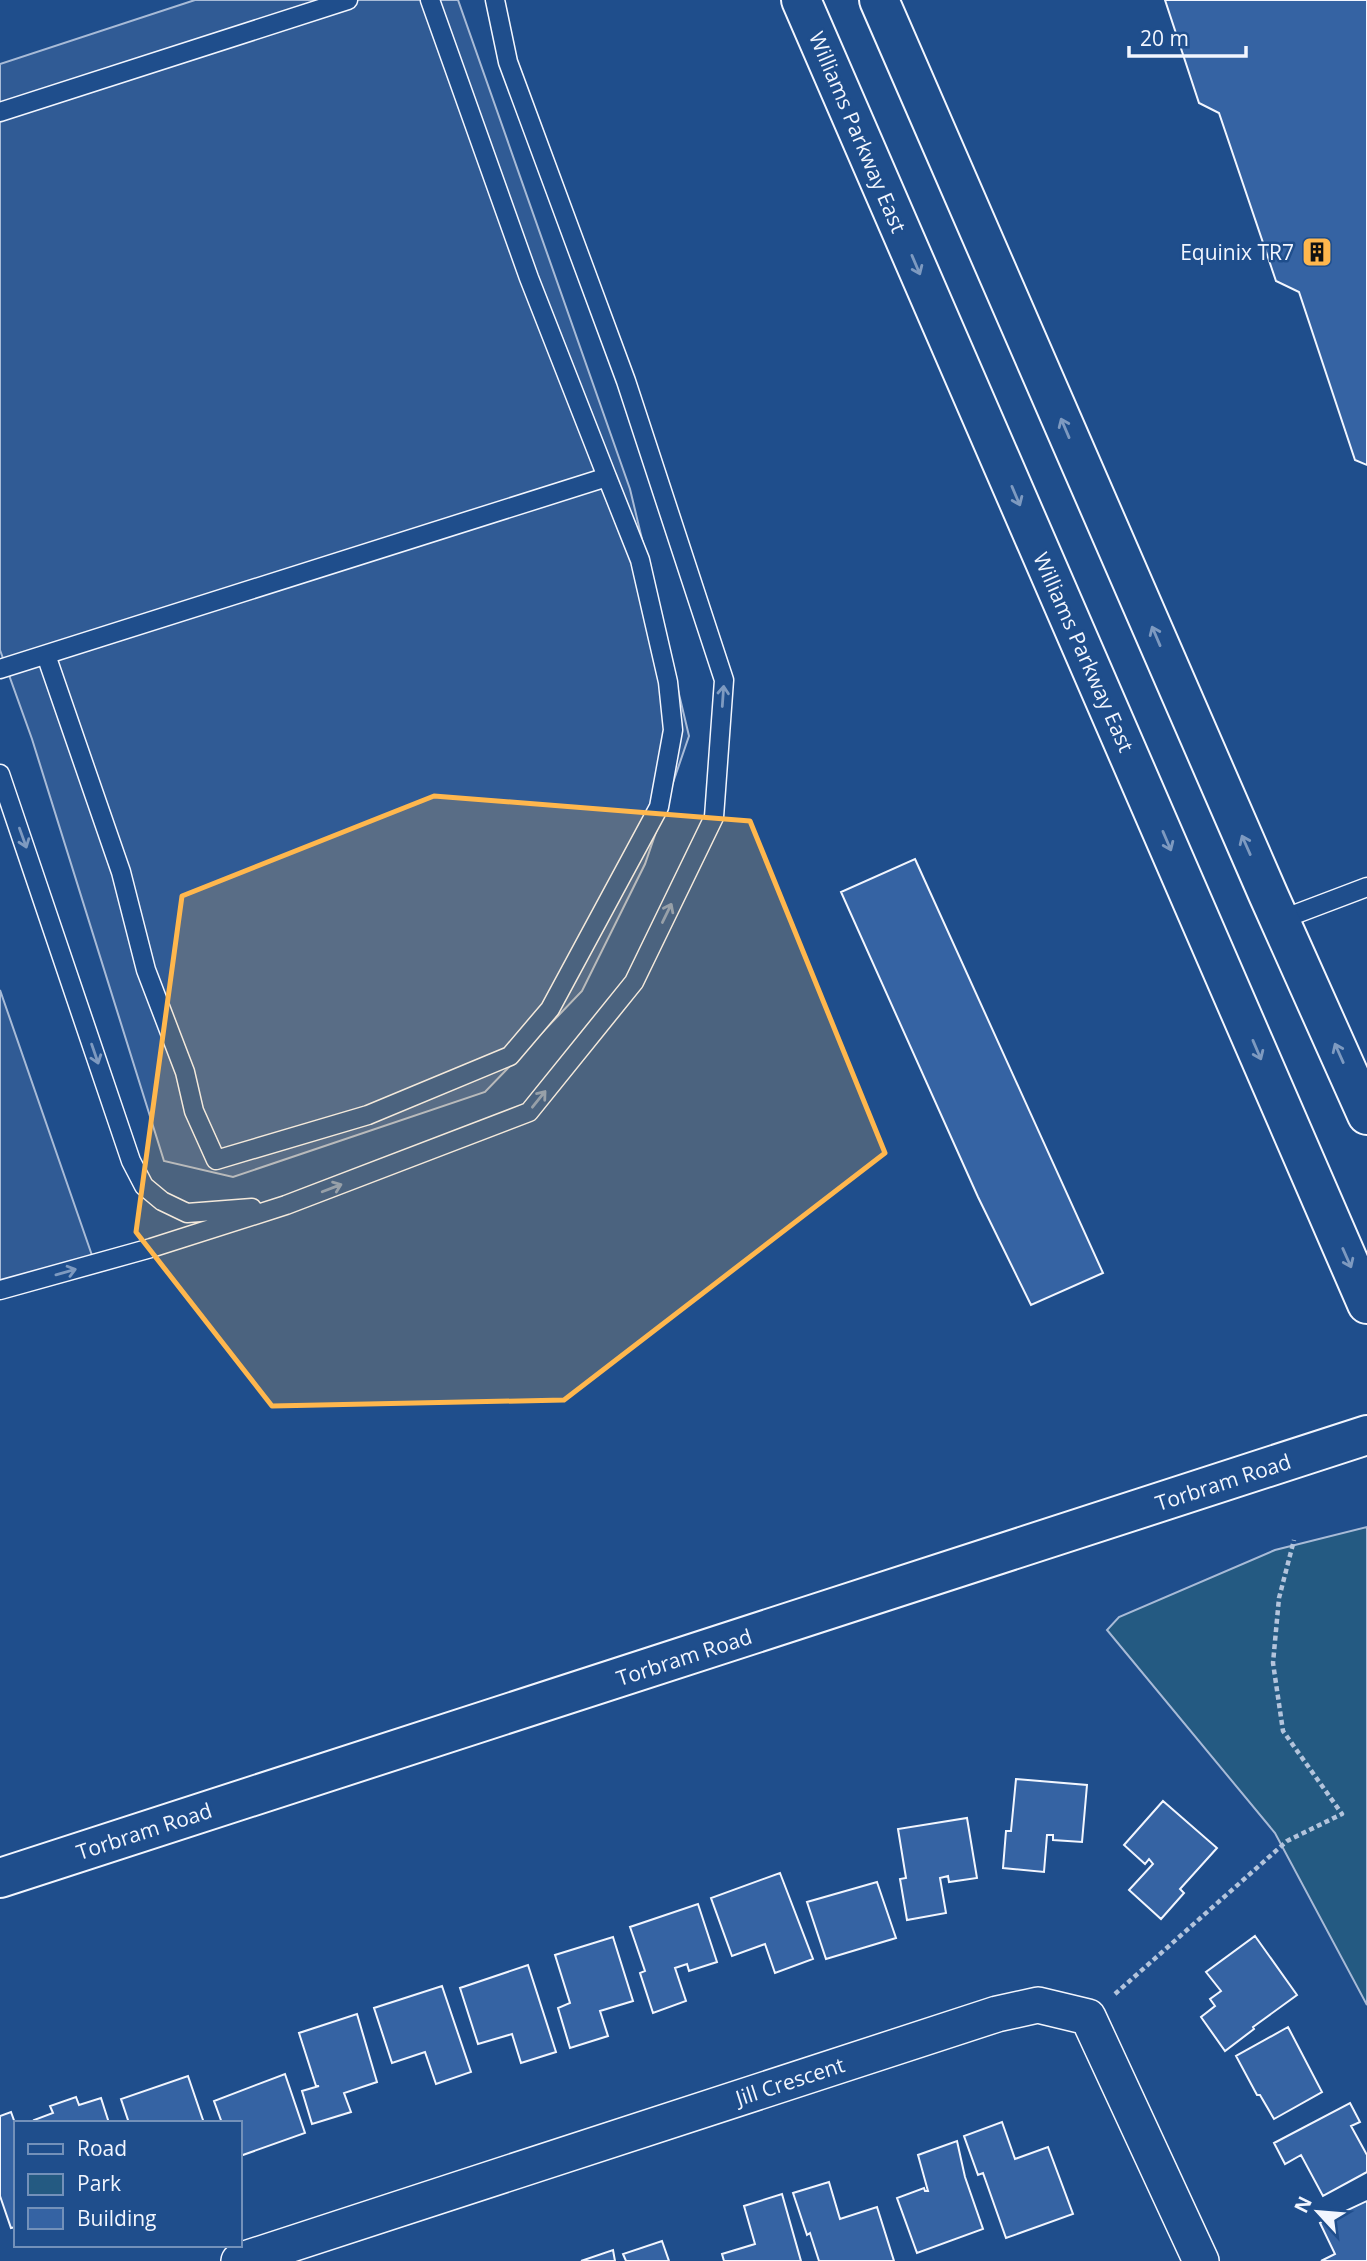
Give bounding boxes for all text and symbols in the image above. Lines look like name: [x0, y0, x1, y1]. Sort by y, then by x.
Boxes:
scale bar: [1129, 14, 1246, 58]
text: 20 m: [1140, 24, 1189, 52]
street label: Williams Parkway East: [803, 27, 913, 237]
building icon: Equinix TR7: [1300, 235, 1334, 269]
place label: Equinix TR7: [1180, 238, 1294, 266]
one-way arrow: [910, 254, 923, 275]
one-way arrow: [1058, 417, 1071, 439]
one-way arrow: [1010, 485, 1023, 506]
street label: Williams Parkway East: [1027, 548, 1141, 756]
one-way arrow: [1148, 626, 1161, 648]
one-way arrow: [717, 686, 730, 708]
one-way arrow: [18, 827, 30, 849]
one-way arrow: [1161, 829, 1174, 851]
one-way arrow: [1239, 835, 1252, 856]
one-way arrow: [661, 903, 675, 924]
one-way arrow: [1251, 1038, 1264, 1060]
one-way arrow: [1332, 1042, 1345, 1064]
one-way arrow: [90, 1043, 102, 1065]
one-way arrow: [532, 1091, 547, 1109]
one-way arrow: [321, 1180, 342, 1193]
one-way arrow: [1341, 1247, 1354, 1269]
one-way arrow: [54, 1265, 77, 1278]
street label: Torbram Road: [1152, 1447, 1294, 1517]
street label: Torbram Road: [613, 1622, 755, 1692]
street label: Torbram Road: [73, 1796, 215, 1866]
street label: Jill Crescent: [730, 2050, 848, 2112]
legend: [14, 2121, 242, 2247]
text: Road: [77, 2134, 127, 2162]
text: Park: [77, 2169, 121, 2197]
north arrow: [1283, 2177, 1353, 2247]
text: N: [1288, 2192, 1318, 2217]
text: Building: [77, 2204, 156, 2232]

